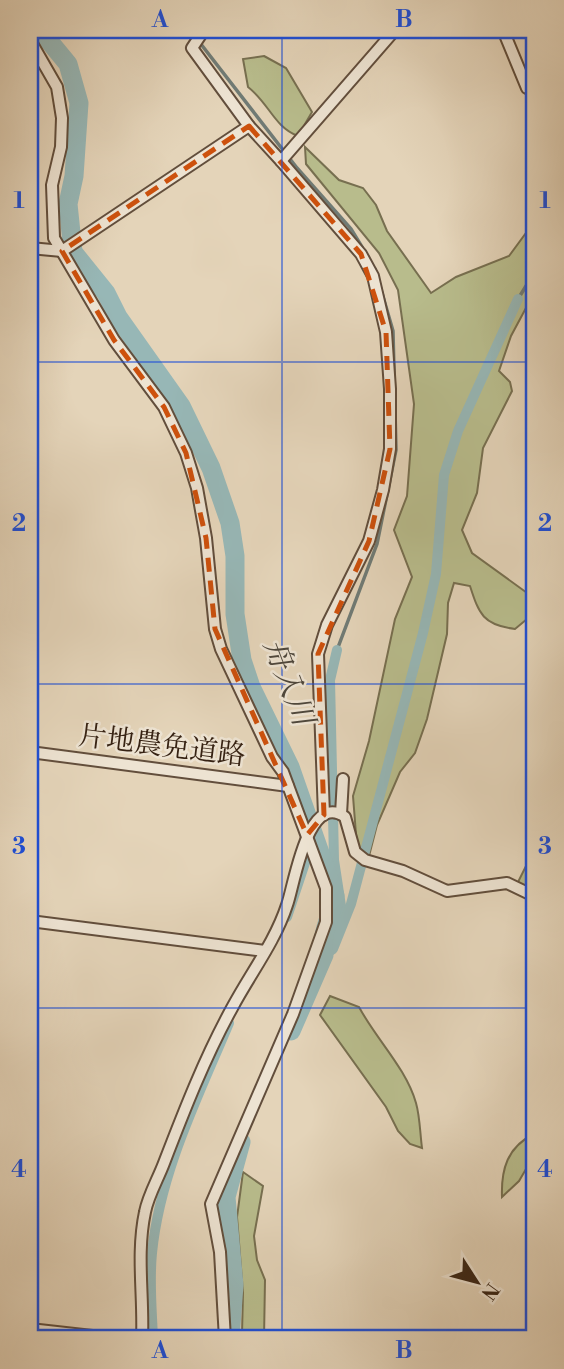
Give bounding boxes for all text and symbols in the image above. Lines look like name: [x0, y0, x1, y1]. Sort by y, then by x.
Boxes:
text: A: [151, 6, 169, 34]
text: B: [395, 6, 413, 34]
text: 1: [13, 187, 25, 215]
text: 1: [539, 187, 551, 215]
text: 2: [12, 510, 26, 538]
text: 2: [538, 510, 552, 538]
water label: 舟入川: [254, 633, 323, 734]
street label: 片地農免道路: [76, 718, 248, 774]
text: 3: [12, 833, 26, 861]
text: 3: [538, 833, 552, 861]
text: 4: [11, 1156, 27, 1184]
text: 4: [537, 1156, 553, 1184]
north arrow: [442, 1246, 512, 1316]
text: N: [476, 1278, 504, 1305]
text: A: [151, 1337, 169, 1365]
text: B: [395, 1337, 413, 1365]

